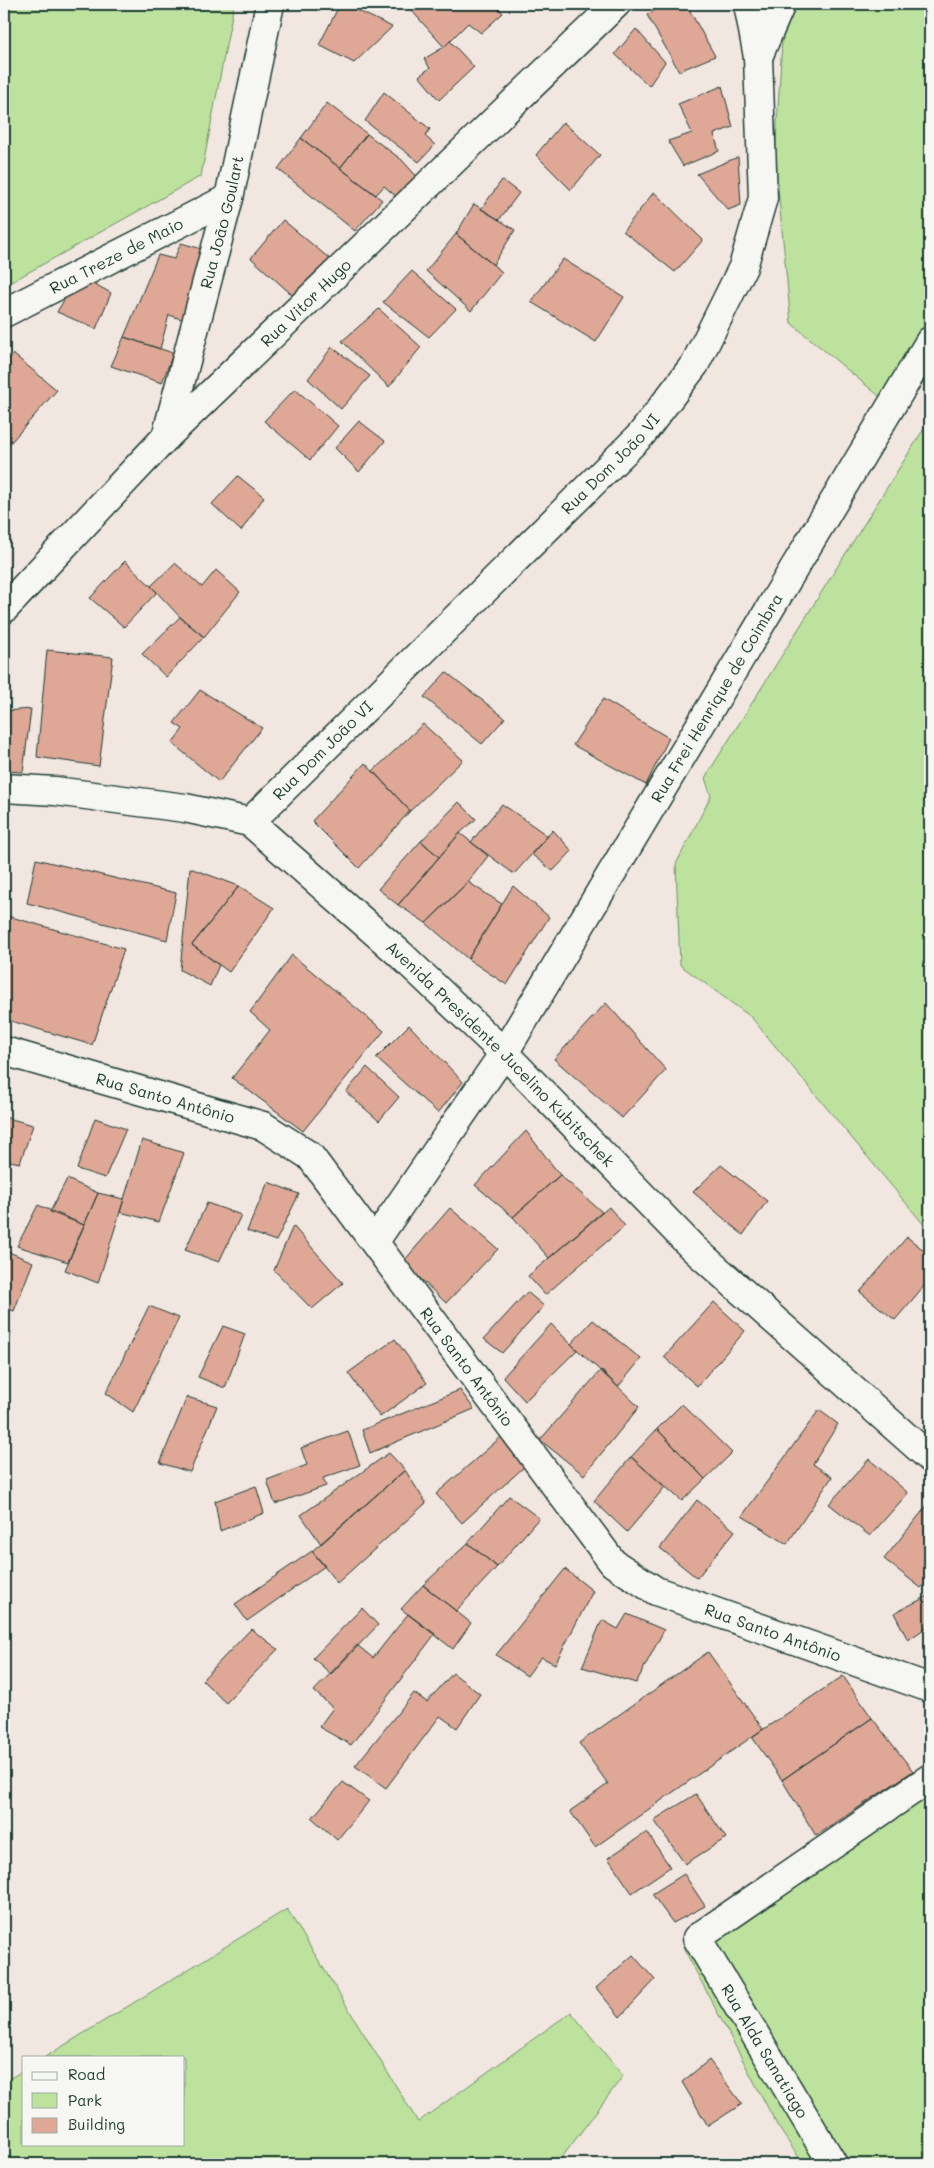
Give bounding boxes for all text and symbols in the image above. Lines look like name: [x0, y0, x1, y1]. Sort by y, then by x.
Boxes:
street label: Rua João Goulart: [195, 154, 248, 291]
street label: Rua Treze de Maio: [46, 212, 186, 298]
street label: Rua Vitor Hugo: [255, 254, 355, 351]
street label: Rua Dom João VI: [556, 409, 664, 518]
street label: Rua Frei Henrique de Coimbra: [645, 589, 787, 806]
street label: Rua Dom João VI: [268, 696, 377, 804]
street label: Avenida Presidente Jucelino Kubitschek: [382, 936, 619, 1171]
street label: Rua Santo Antônio: [94, 1067, 237, 1127]
street label: Rua Santo Antônio: [416, 1303, 518, 1430]
street label: Rua Santo Antônio: [702, 1598, 844, 1666]
street label: Rua Alda Sanatiago: [717, 1980, 814, 2122]
legend: [22, 2056, 185, 2146]
text: Road: [68, 2064, 105, 2084]
text: Park: [68, 2090, 102, 2110]
text: Building: [68, 2114, 125, 2134]

